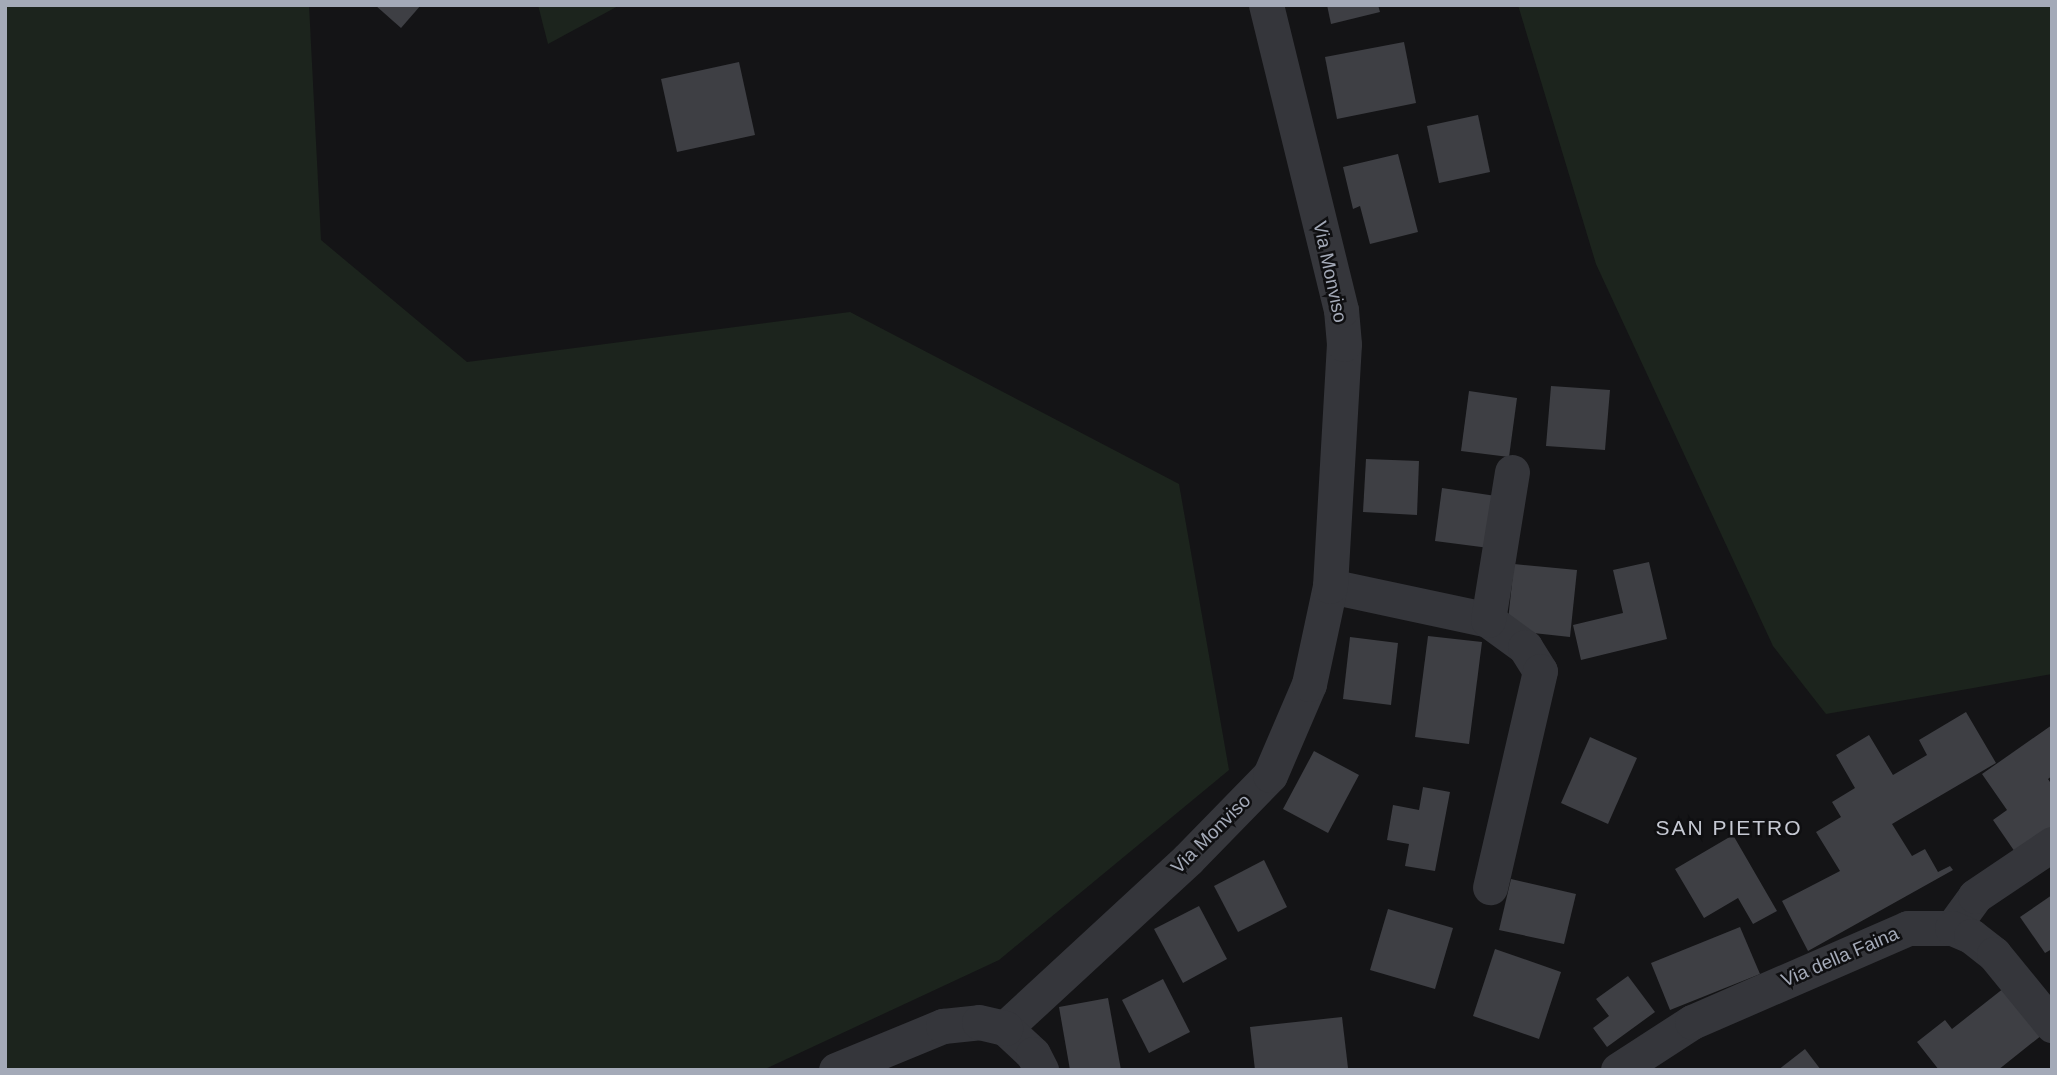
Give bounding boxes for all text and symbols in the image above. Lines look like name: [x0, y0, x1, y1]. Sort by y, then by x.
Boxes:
street label: Via Monviso: [1308, 219, 1352, 325]
street label: Via Monviso: [1166, 789, 1256, 879]
district label: SAN PIETRO: [1657, 815, 1801, 841]
street label: Via della Faina: [1778, 922, 1902, 992]

